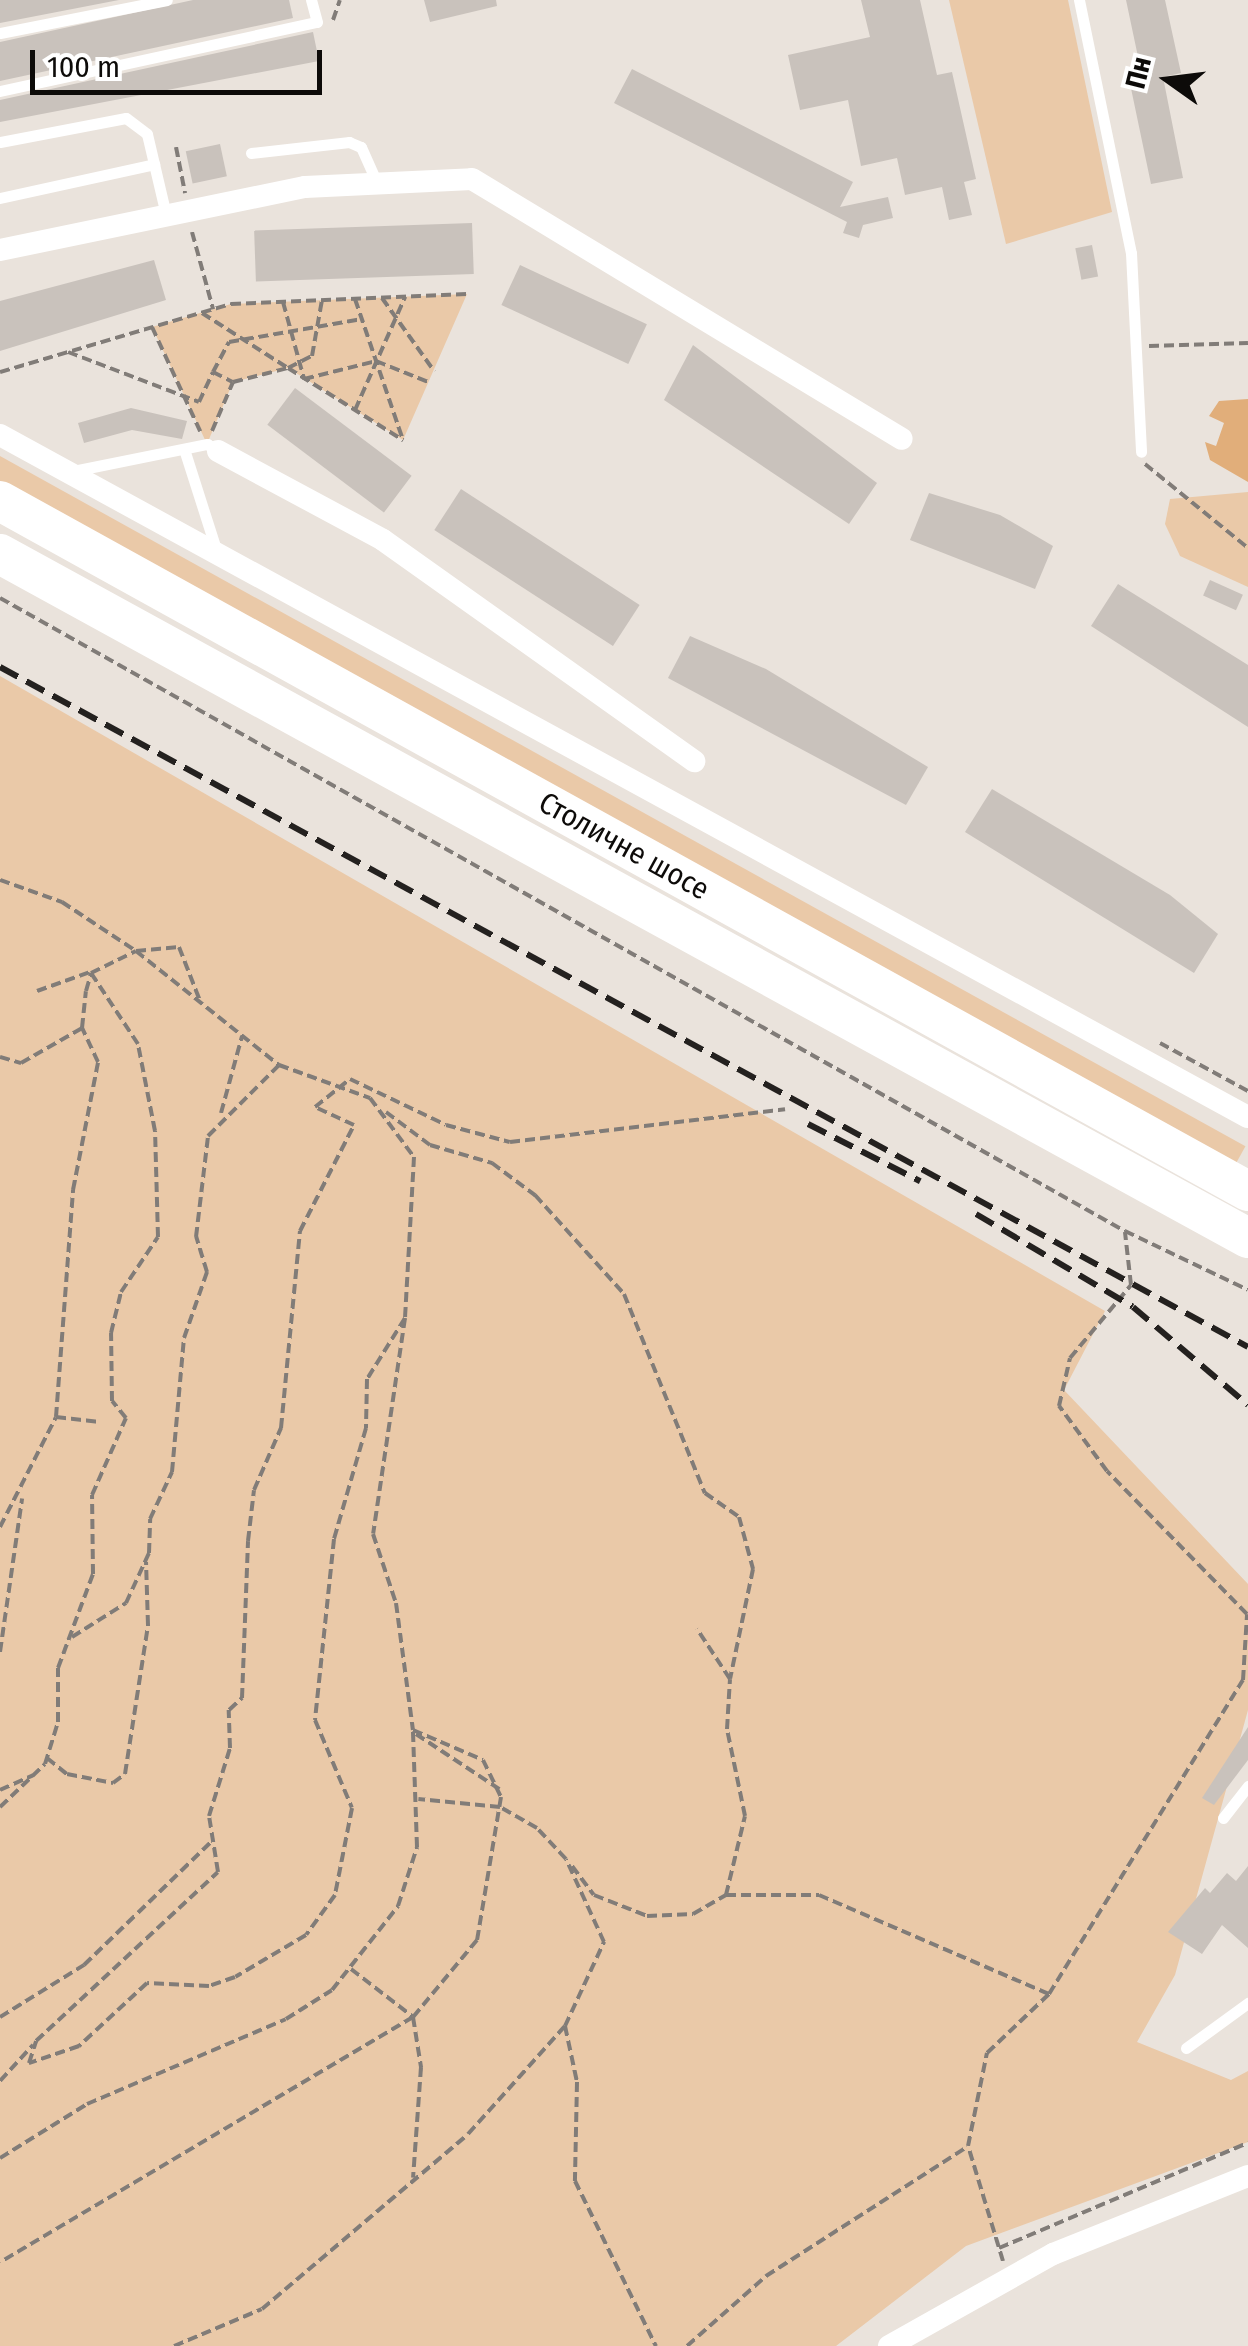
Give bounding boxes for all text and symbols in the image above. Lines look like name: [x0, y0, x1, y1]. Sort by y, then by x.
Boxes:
scale bar: [35, 30, 328, 92]
north arrow: [1118, 30, 1218, 130]
text: 100 m: [47, 49, 120, 85]
text: Пн: [1119, 53, 1158, 92]
street label: Столичне шосе: [533, 784, 715, 908]

